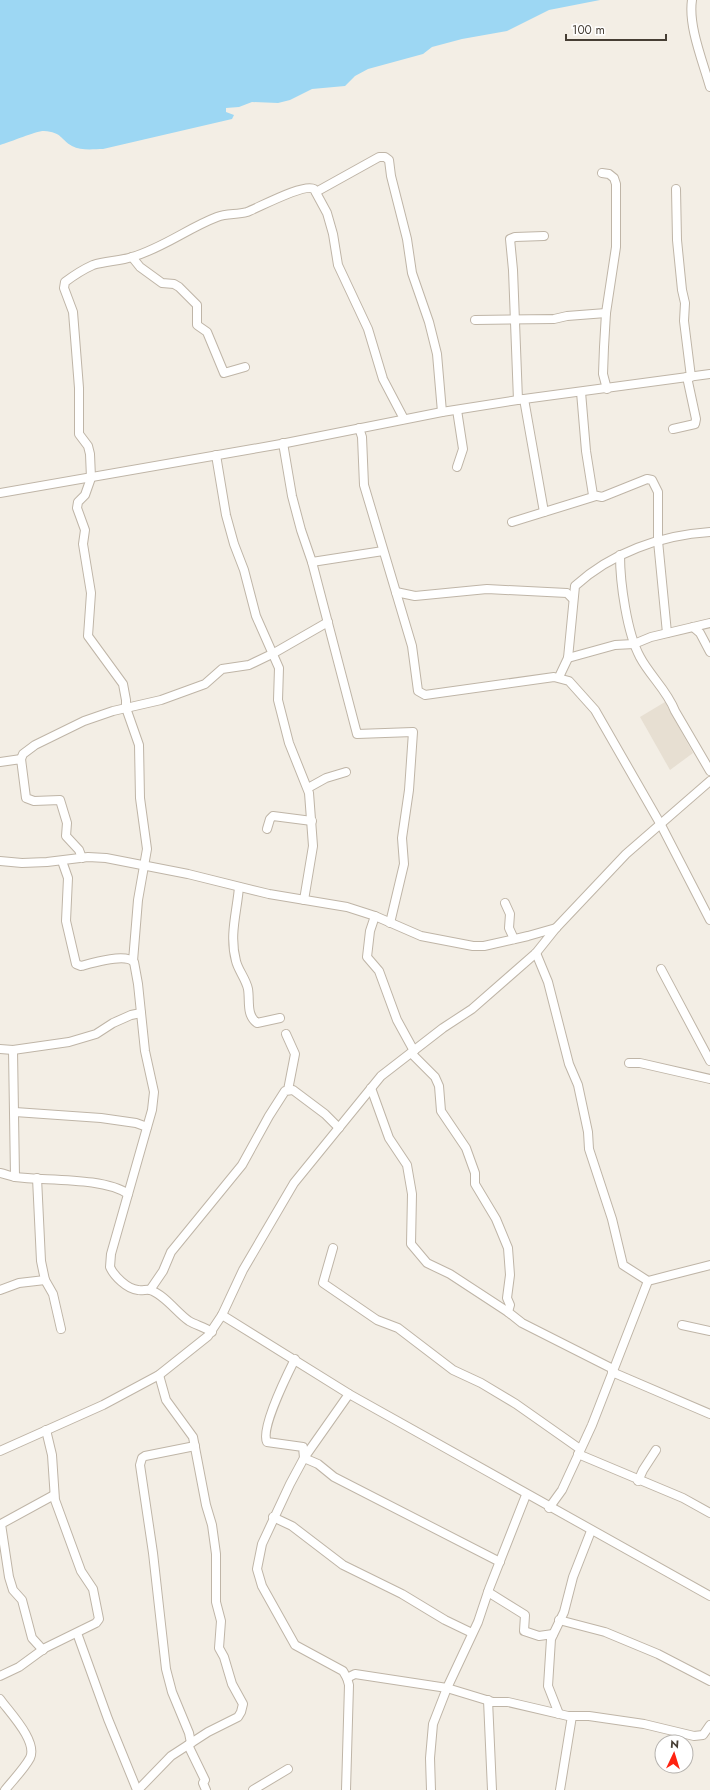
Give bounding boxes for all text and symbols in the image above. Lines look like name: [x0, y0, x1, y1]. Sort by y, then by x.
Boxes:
scale bar: [566, 16, 666, 42]
text: 100 m: [572, 21, 605, 39]
north arrow: [654, 1734, 694, 1774]
text: N: [670, 1736, 680, 1752]

